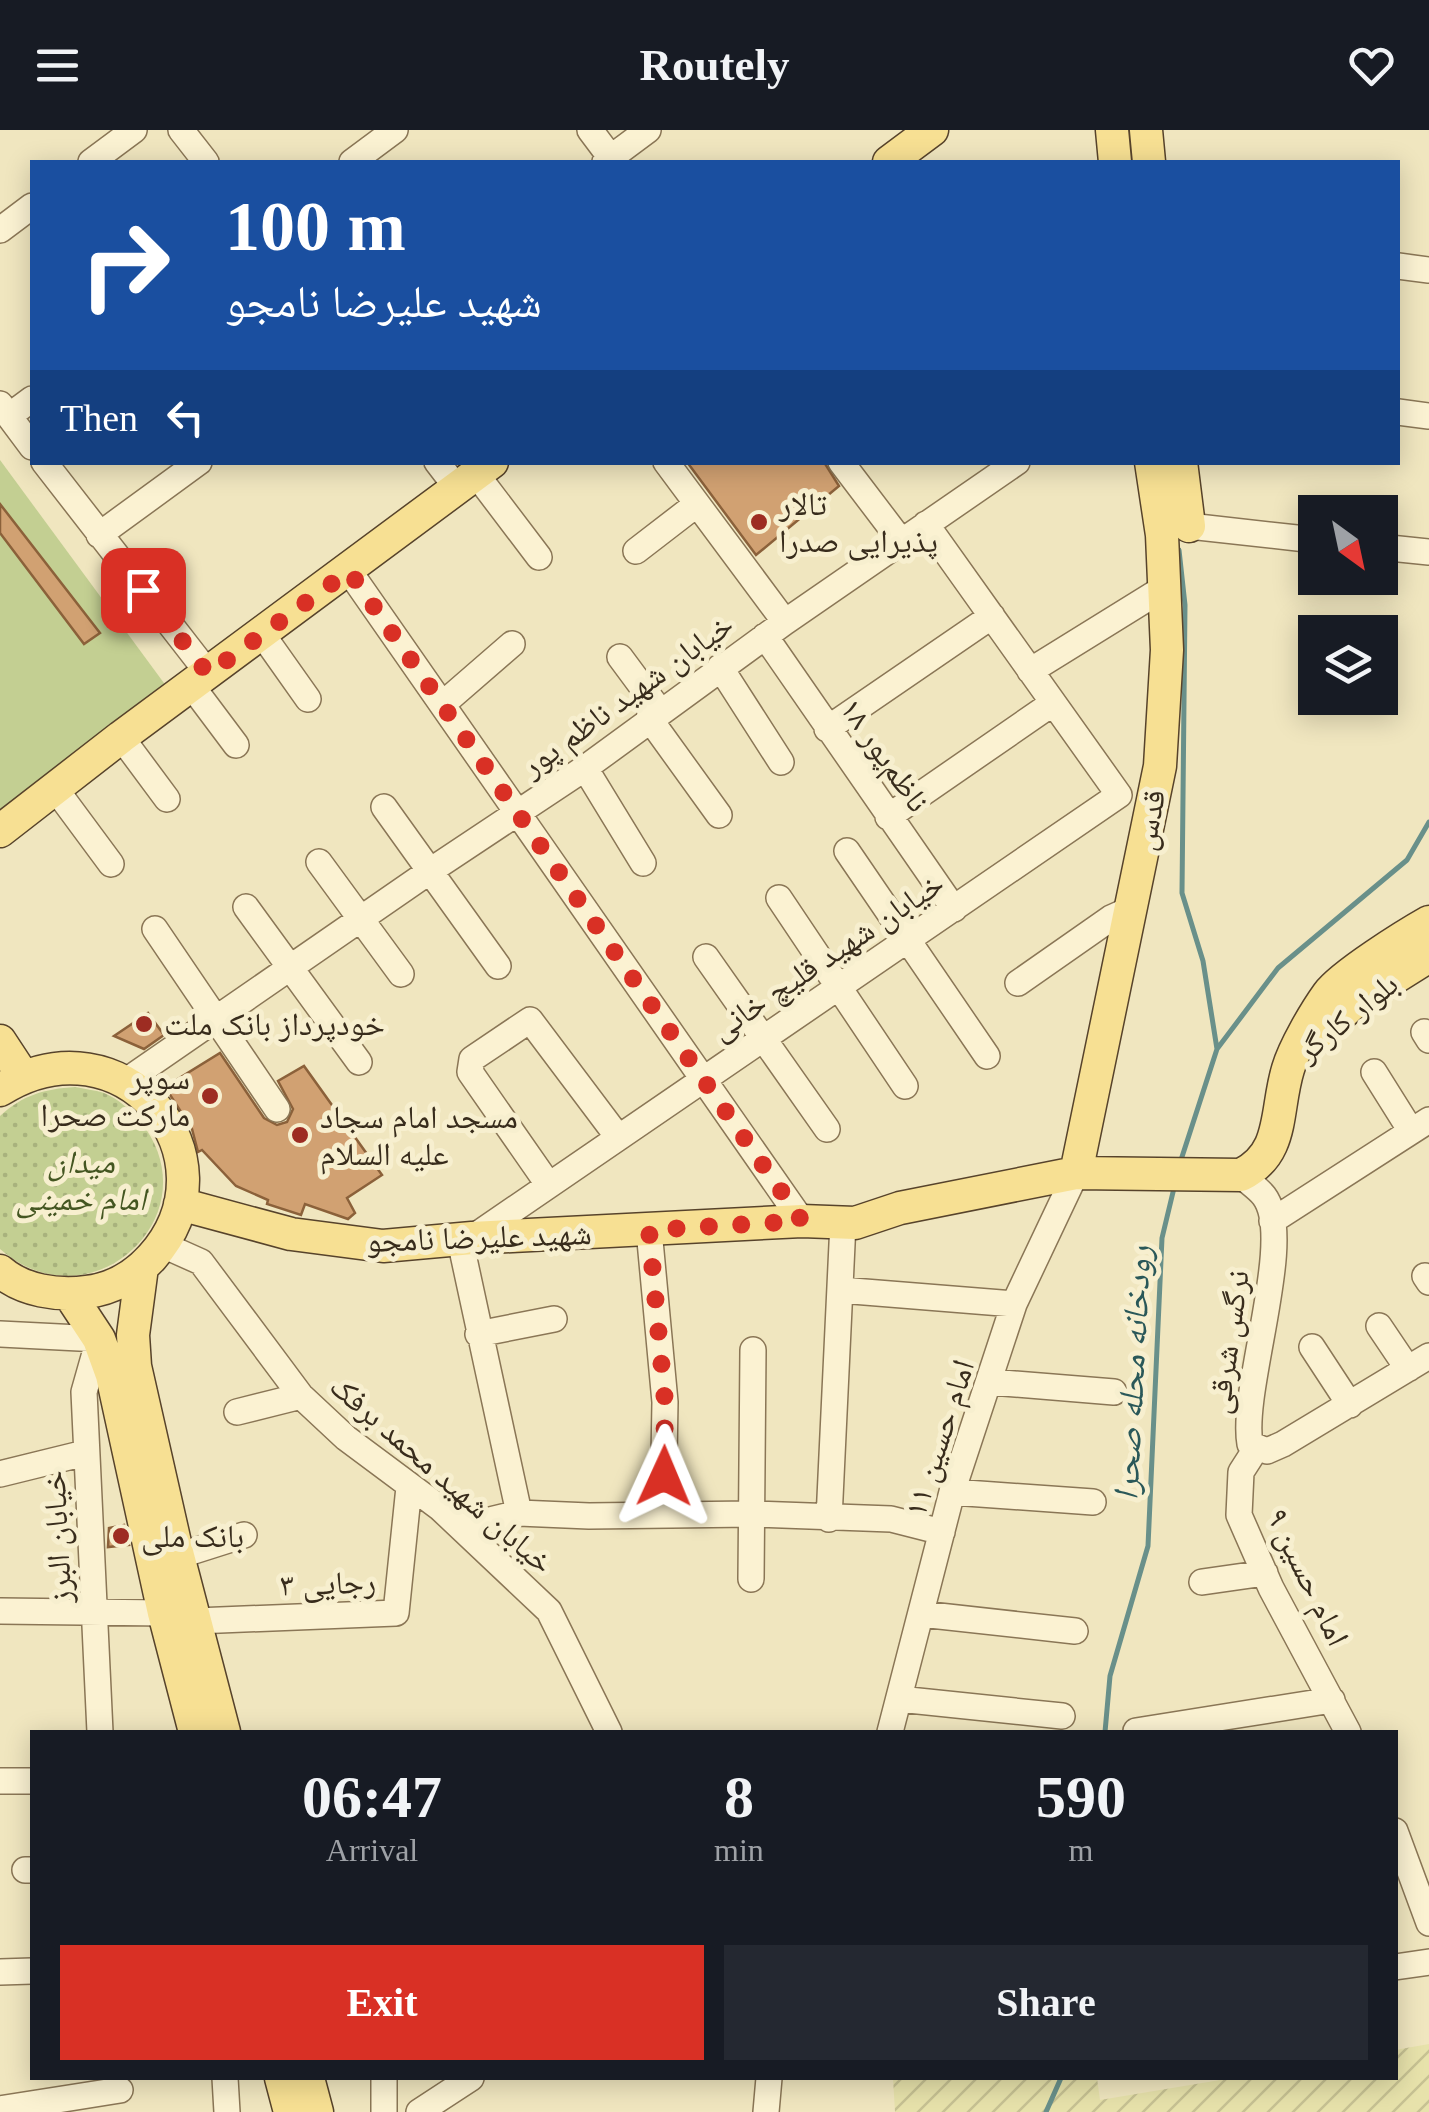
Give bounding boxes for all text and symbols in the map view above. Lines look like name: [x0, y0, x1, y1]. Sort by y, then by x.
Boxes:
icon: menu: [30, 38, 85, 93]
icon: heart: [1344, 38, 1399, 93]
text: Routely: [640, 40, 790, 90]
text: 100 m: [225, 188, 406, 265]
icon: right: [60, 200, 190, 330]
text: شهید علیرضا نامجو: [225, 277, 542, 327]
icon: left: [158, 390, 213, 445]
text: Then: [60, 397, 138, 439]
place label: تالار پذیرایی صدرا: [778, 486, 938, 561]
north arrow: [1298, 495, 1398, 595]
map controls: [1298, 495, 1398, 715]
marker: تالار پذیرایی صدرا: [748, 511, 770, 533]
pin: [101, 548, 186, 633]
icon: arrive: [116, 563, 171, 618]
street label: خیابان شهید ناظم پور: [513, 606, 742, 787]
button: layers: [1298, 615, 1398, 715]
street label: ناظم‌پور ۱۸: [831, 691, 937, 820]
street label: قدس: [1126, 787, 1174, 854]
street label: خیابان شهید قلیچ خانی: [704, 865, 951, 1049]
street label: بلوار کارگر: [1288, 965, 1405, 1069]
place label: خودپرداز بانک ملت: [164, 1006, 385, 1043]
marker: خودپرداز بانک ملت: [133, 1013, 155, 1035]
place label: سوپر مارکت صحرا: [41, 1060, 190, 1133]
marker: سوپر مارکت صحرا: [199, 1085, 221, 1107]
place label: مسجد امام سجاد علیه السلام: [320, 1099, 518, 1175]
marker: مسجد امام سجاد علیه السلام: [289, 1124, 311, 1146]
park label: میدان امام خمینی: [16, 1144, 150, 1220]
street label: شهید علیرضا نامجو: [366, 1215, 592, 1259]
water label: رودخانه محله صحرا: [1106, 1244, 1159, 1502]
street label: نرگس شرقی: [1200, 1268, 1258, 1417]
street label: امام حسین ۱۱: [897, 1355, 984, 1522]
street label: خیابان شهید محمد برفک: [322, 1367, 561, 1581]
position arrow: [612, 1424, 716, 1528]
street label: خیابان البرز: [36, 1470, 79, 1605]
street label: امام حسین ۹: [1257, 1503, 1357, 1653]
place label: بانک ملی: [141, 1518, 244, 1556]
marker: بانک ملی: [110, 1525, 132, 1547]
street label: رجایی ۳: [279, 1563, 377, 1605]
text: 06:47: [302, 1764, 442, 1830]
text: 8: [724, 1764, 754, 1830]
text: 590: [1036, 1764, 1126, 1830]
text: Arrival: [326, 1832, 418, 1868]
text: min: [714, 1832, 764, 1868]
text: m: [1068, 1832, 1093, 1868]
button: Exit: [60, 1945, 704, 2060]
button: Share: [724, 1945, 1368, 2060]

